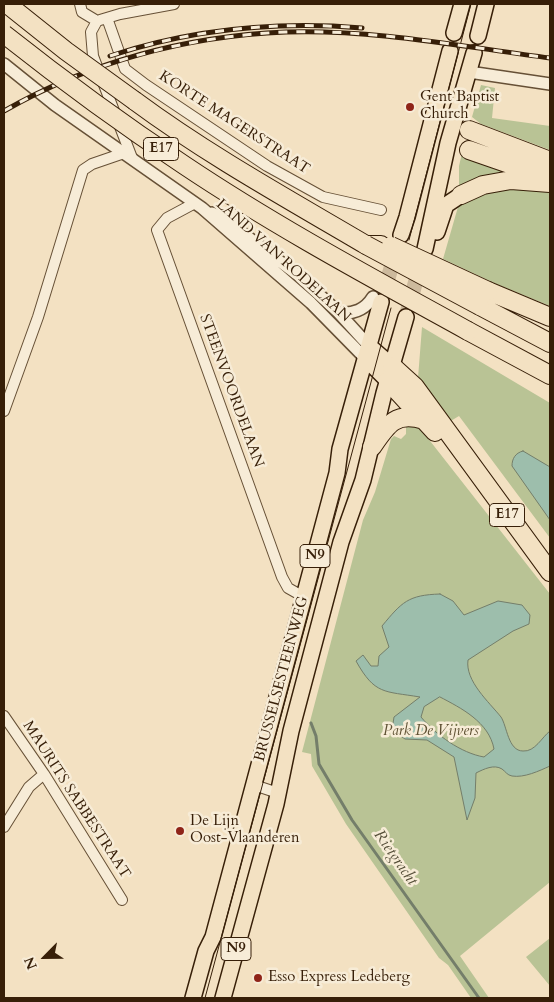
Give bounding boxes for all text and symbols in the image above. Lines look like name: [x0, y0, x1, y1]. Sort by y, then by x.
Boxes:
street label: KORTE MAGERSTRAAT: [155, 67, 313, 179]
place label: Gent Baptist Church: [420, 89, 499, 124]
marker: Gent Baptist Church: [404, 101, 416, 113]
road number: E17: [144, 138, 178, 160]
street label: LAND VAN RODELAAN: [212, 196, 354, 326]
street label: STEENVOORDELAAN: [195, 312, 267, 470]
road number: E17: [490, 504, 524, 526]
road number: N9: [300, 544, 330, 568]
street label: BRUSSELSESTEENWEG: [251, 594, 313, 764]
street label: MAURITS SABBESTRAAT: [18, 718, 134, 882]
park label: Park De Vijvers: [383, 723, 479, 741]
place label: De Lijn Oost-Vlaanderen: [190, 813, 299, 848]
marker: De Lijn Oost-Vlaanderen: [174, 825, 186, 837]
water label: Rietgracht: [369, 827, 421, 889]
north arrow: [20, 932, 70, 982]
road number: N9: [221, 938, 251, 961]
text: N: [20, 954, 42, 972]
place label: Esso Express Ledeberg: [268, 969, 410, 987]
marker: Esso Express Ledeberg: [252, 972, 264, 984]

